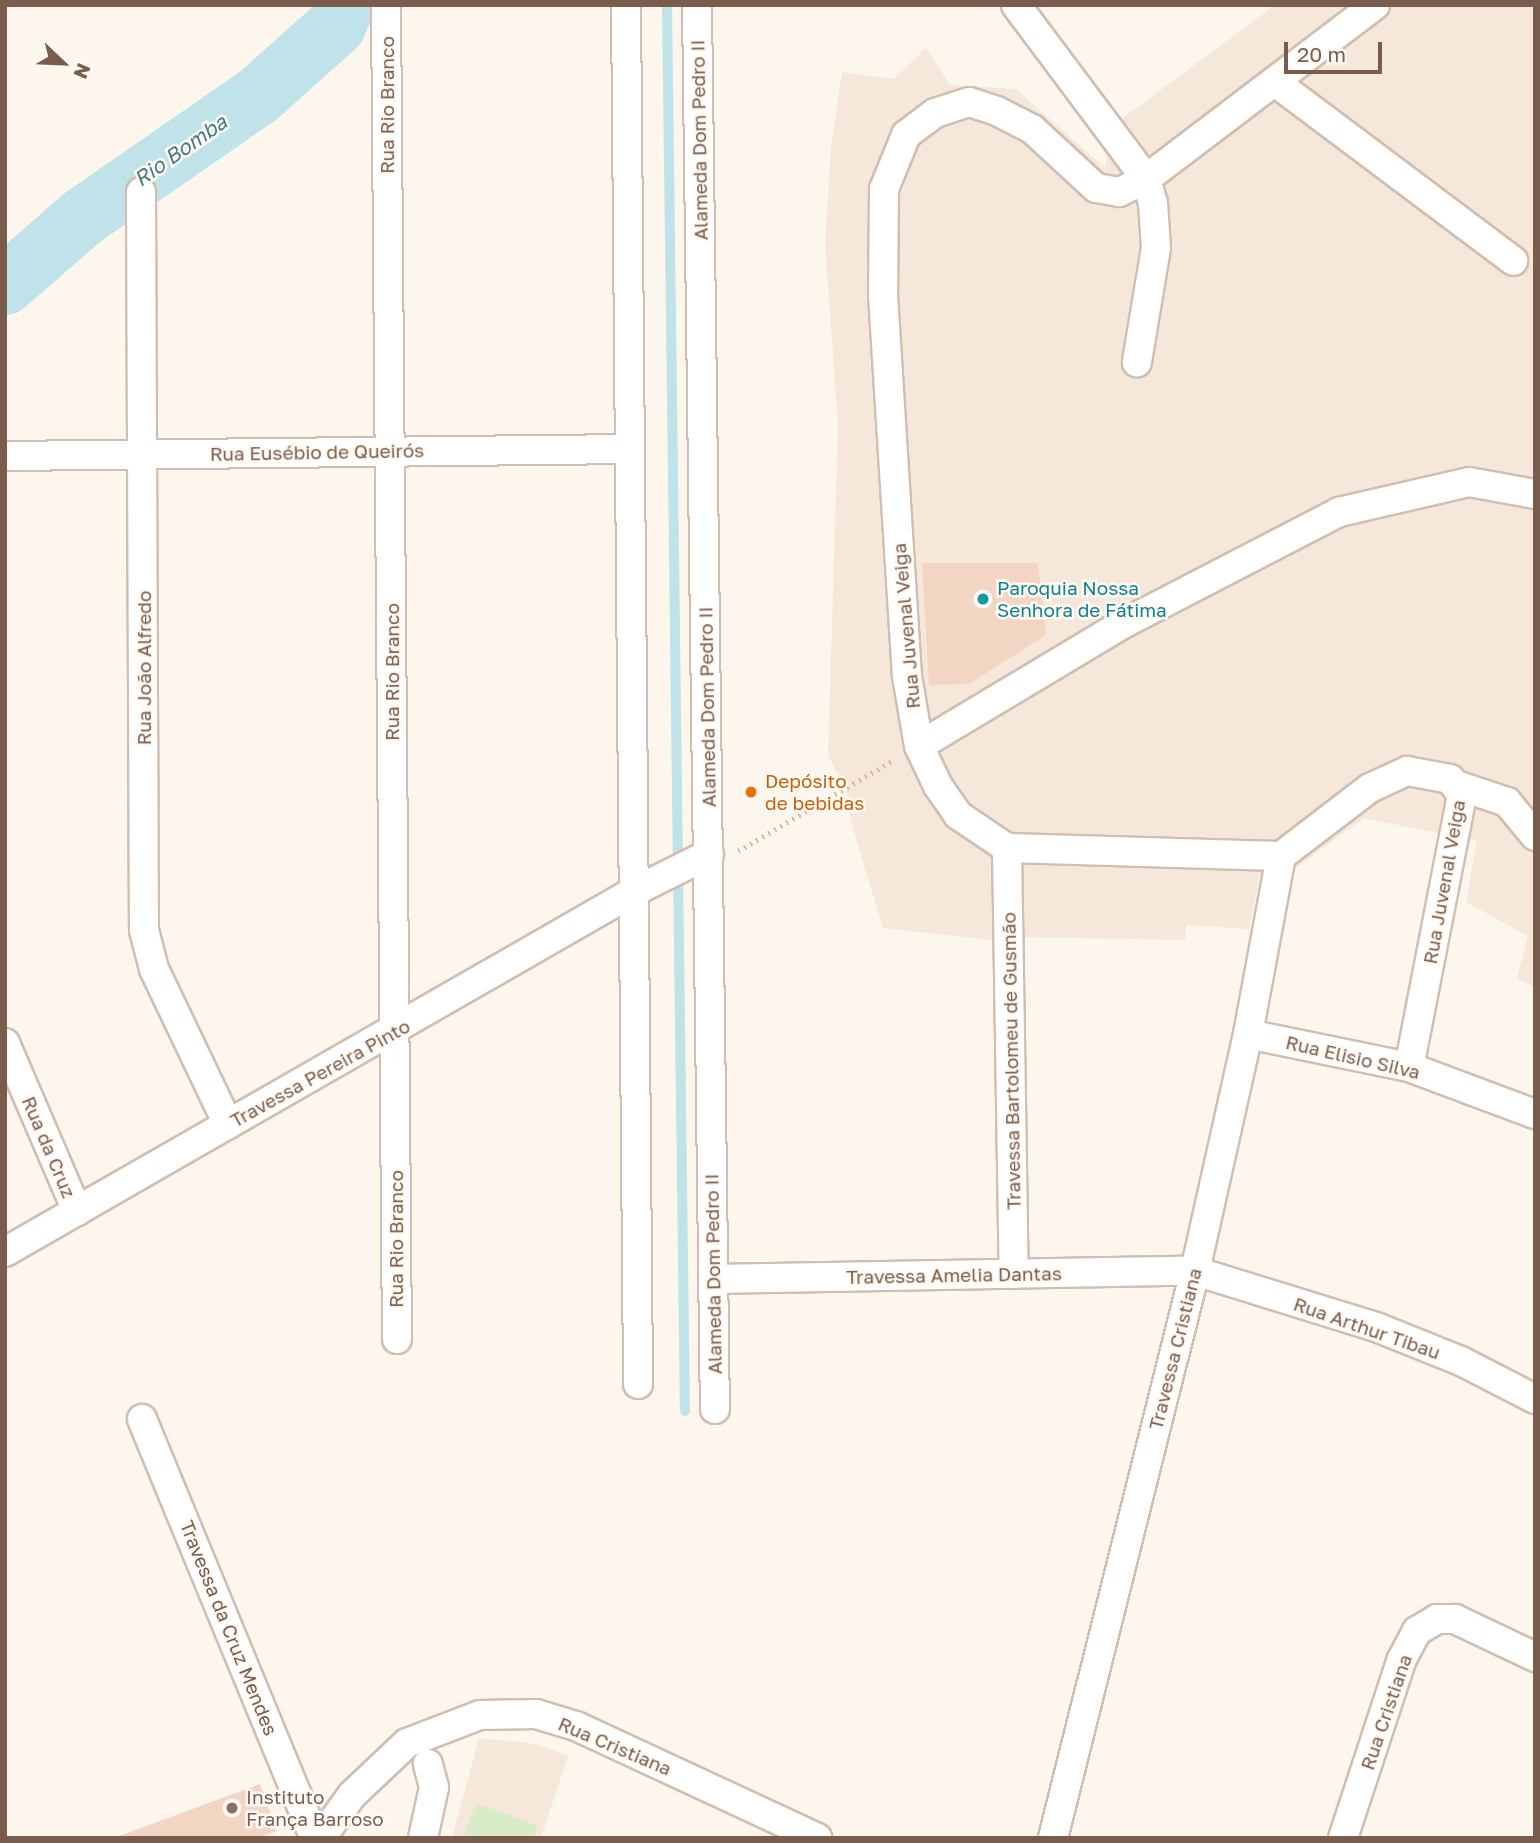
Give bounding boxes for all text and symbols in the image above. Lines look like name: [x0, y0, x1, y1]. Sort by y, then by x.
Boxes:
north arrow: [28, 28, 98, 98]
scale bar: [1288, 28, 1386, 72]
street label: Rua Rio Branco: [376, 36, 398, 174]
street label: Alameda Dom Pedro II: [686, 39, 712, 241]
text: 20 m: [1297, 41, 1346, 67]
text: N: [69, 60, 96, 83]
water label: Rio Bomba: [129, 109, 231, 191]
street label: Rua Eusébio de Queirós: [210, 439, 424, 465]
street label: Rua Juvenal Veiga: [887, 542, 925, 710]
place label: Paroquia Nossa Senhora de Fátima: [997, 577, 1167, 621]
street label: Rua João Alfredo: [133, 591, 155, 745]
marker: Paroquia Nossa Senhora de Fátima: [975, 591, 991, 607]
street label: Rua Rio Branco: [381, 603, 403, 741]
street label: Alameda Dom Pedro II: [694, 606, 720, 808]
place label: Depósito de bebidas: [765, 770, 864, 814]
marker: Depósito de bebidas: [743, 784, 759, 800]
street label: Rua Juvenal Veiga: [1418, 798, 1470, 966]
street label: Travessa Bartolomeu de Gusmão: [997, 912, 1025, 1210]
street label: Travessa Pereira Pinto: [226, 1014, 414, 1132]
street label: Rua Elisio Silva: [1284, 1030, 1422, 1084]
street label: Rua da Cruz: [17, 1093, 81, 1201]
street label: Rua Rio Branco: [385, 1170, 407, 1308]
street label: Alameda Dom Pedro II: [700, 1173, 726, 1375]
street label: Travessa Amelia Dantas: [846, 1262, 1062, 1288]
street label: Travessa Cristiana: [1144, 1266, 1206, 1432]
street label: Rua Arthur Tibau: [1291, 1292, 1443, 1364]
street label: Travessa da Cruz Mendes: [175, 1517, 283, 1739]
street label: Rua Cristiana: [1356, 1651, 1416, 1773]
street label: Rua Cristiana: [555, 1712, 675, 1780]
place label: Instituto França Barroso: [246, 1786, 384, 1830]
marker: Instituto França Barroso: [224, 1800, 240, 1816]

